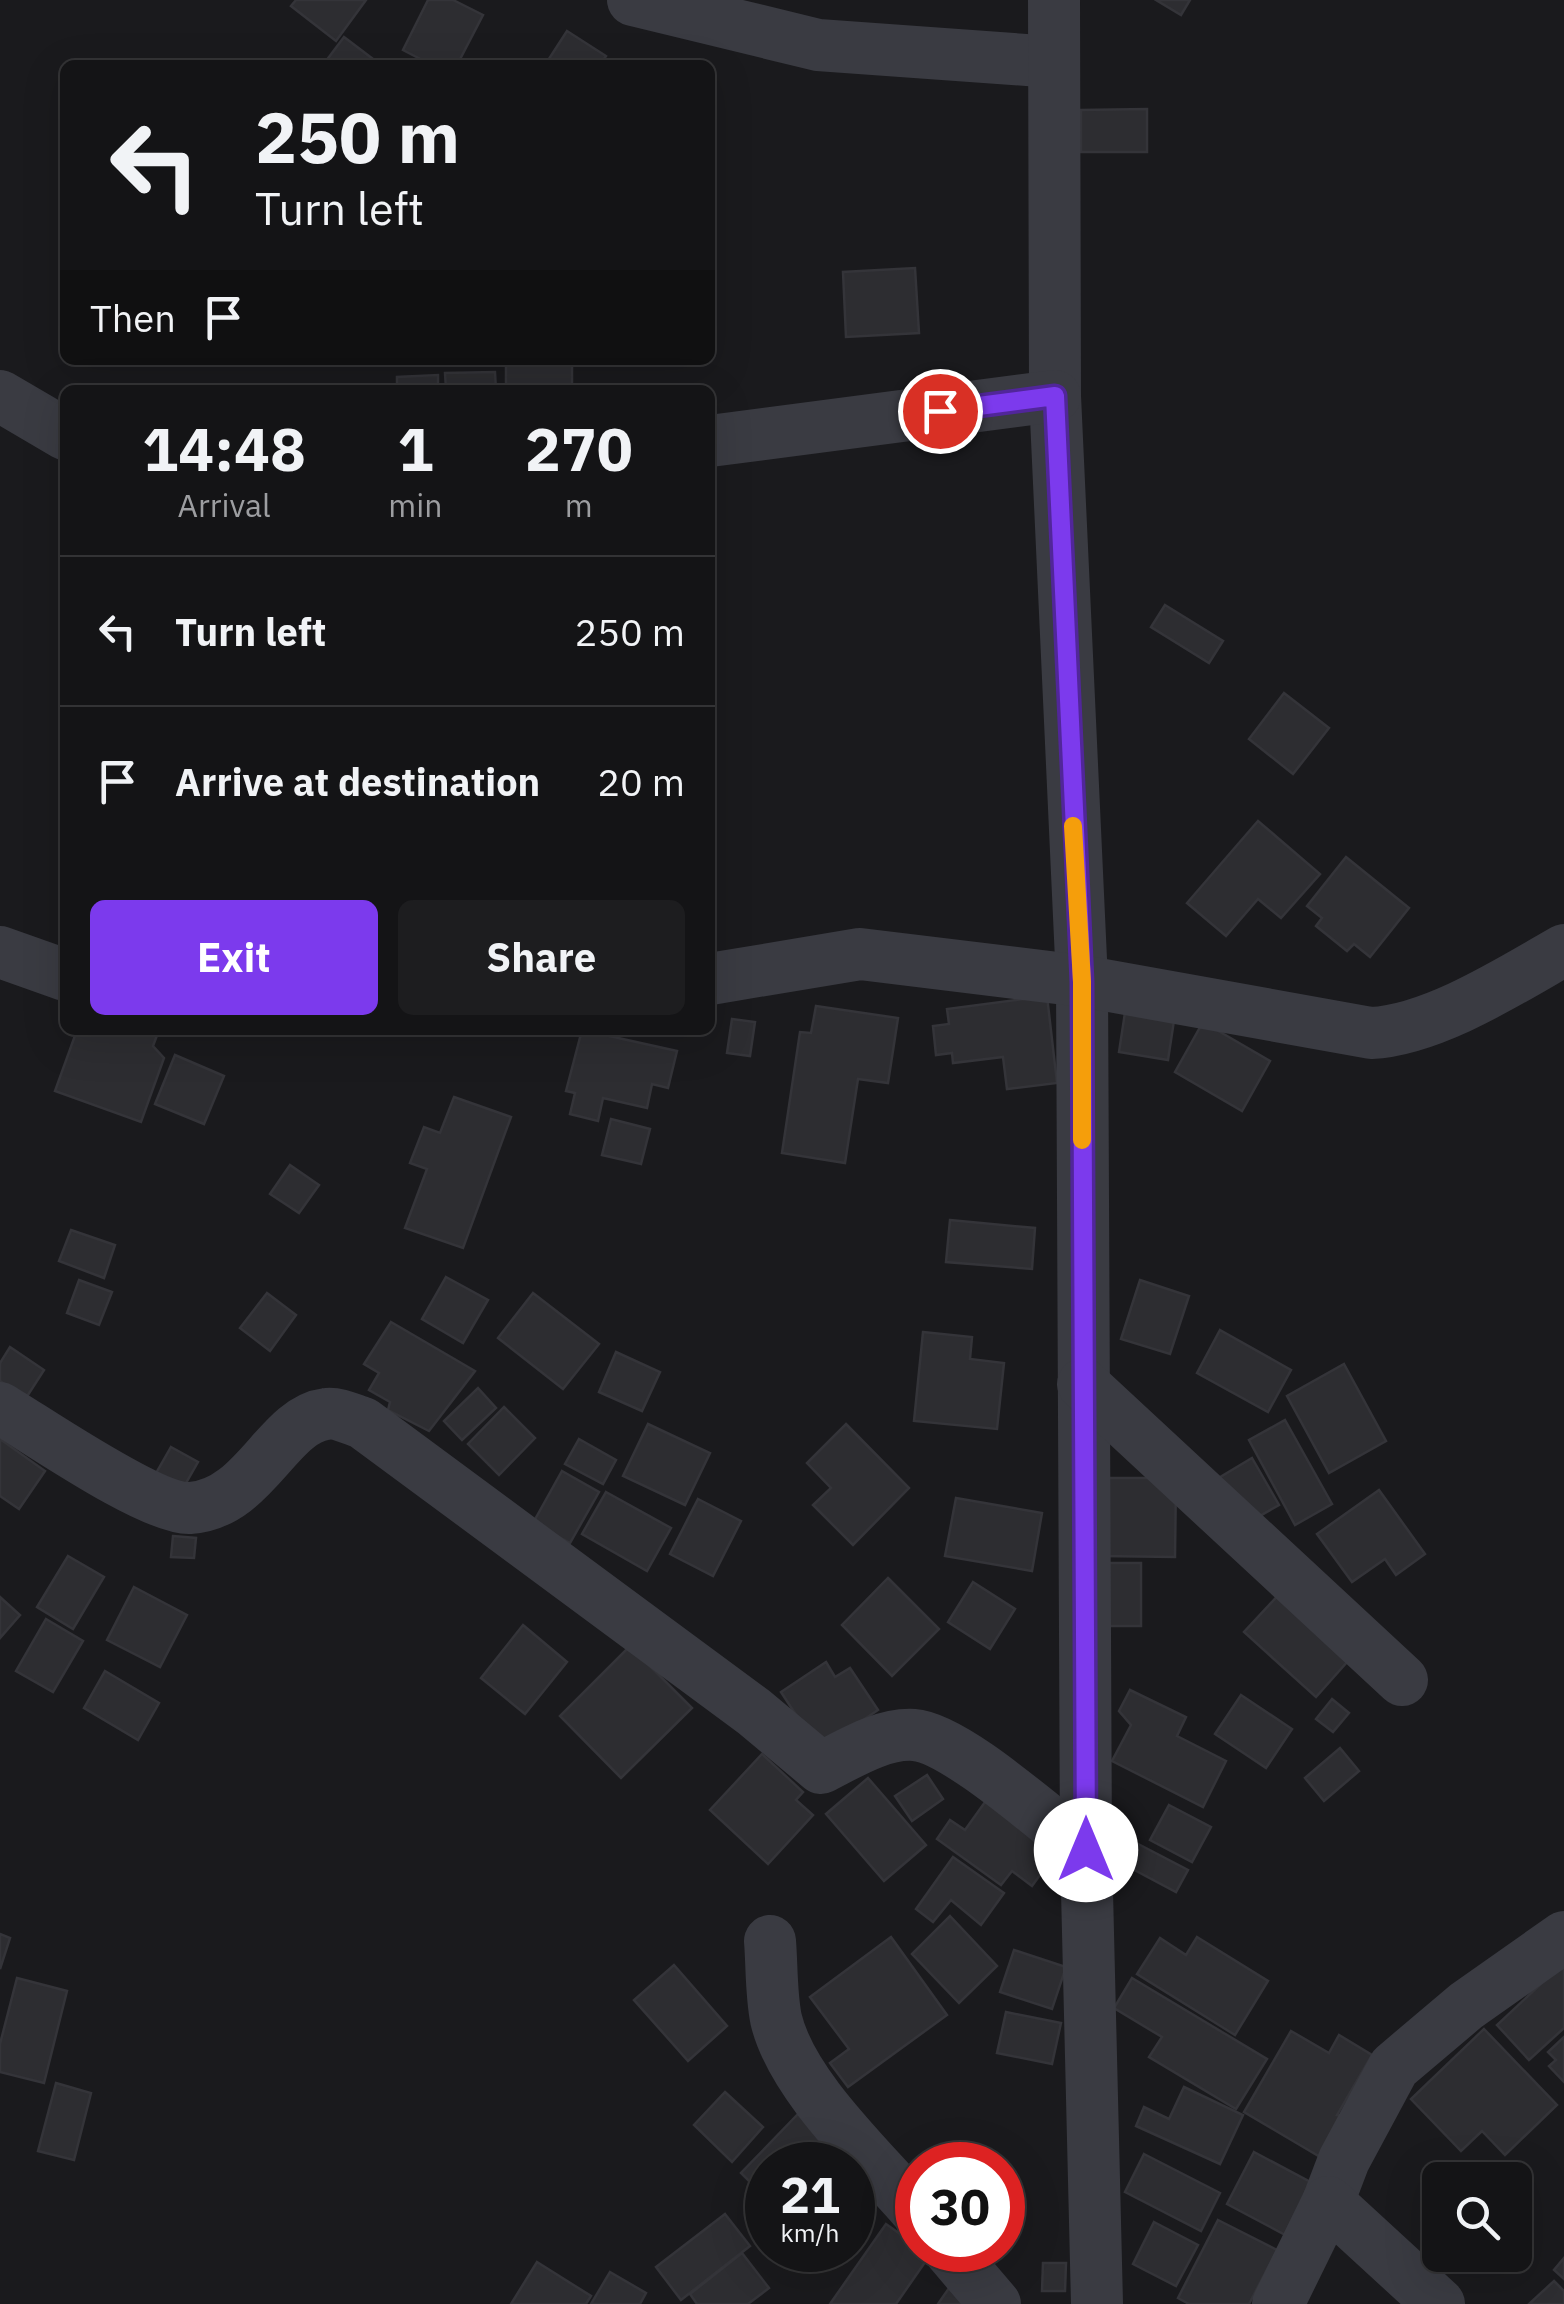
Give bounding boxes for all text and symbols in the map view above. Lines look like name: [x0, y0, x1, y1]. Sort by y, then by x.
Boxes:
text: 250 m: [255, 91, 460, 182]
icon: left: [90, 100, 220, 230]
text: Turn left: [255, 179, 424, 237]
icon: arrive: [196, 290, 251, 345]
text: Then: [90, 293, 176, 342]
pin: [898, 369, 983, 454]
icon: arrive: [913, 384, 968, 439]
text: 14:48: [142, 409, 306, 488]
text: 1: [397, 409, 433, 488]
text: 270: [525, 409, 633, 488]
text: Arrival: [178, 484, 271, 526]
text: min: [388, 484, 442, 526]
text: m: [565, 484, 593, 526]
icon: left: [90, 604, 145, 659]
text: Turn left: [175, 607, 326, 656]
text: 250 m: [574, 607, 685, 656]
icon: arrive: [90, 754, 145, 809]
text: Arrive at destination: [175, 757, 540, 806]
text: 20 m: [597, 757, 685, 806]
button: Exit: [90, 900, 378, 1015]
button: Share: [398, 900, 685, 1015]
position arrow: [1034, 1798, 1138, 1902]
speed limit sign: 30: [895, 2142, 1025, 2272]
text: 21: [780, 2162, 840, 2227]
map controls: [1422, 2162, 1532, 2272]
button: search: [1422, 2162, 1532, 2272]
text: km/h: [781, 2216, 839, 2249]

